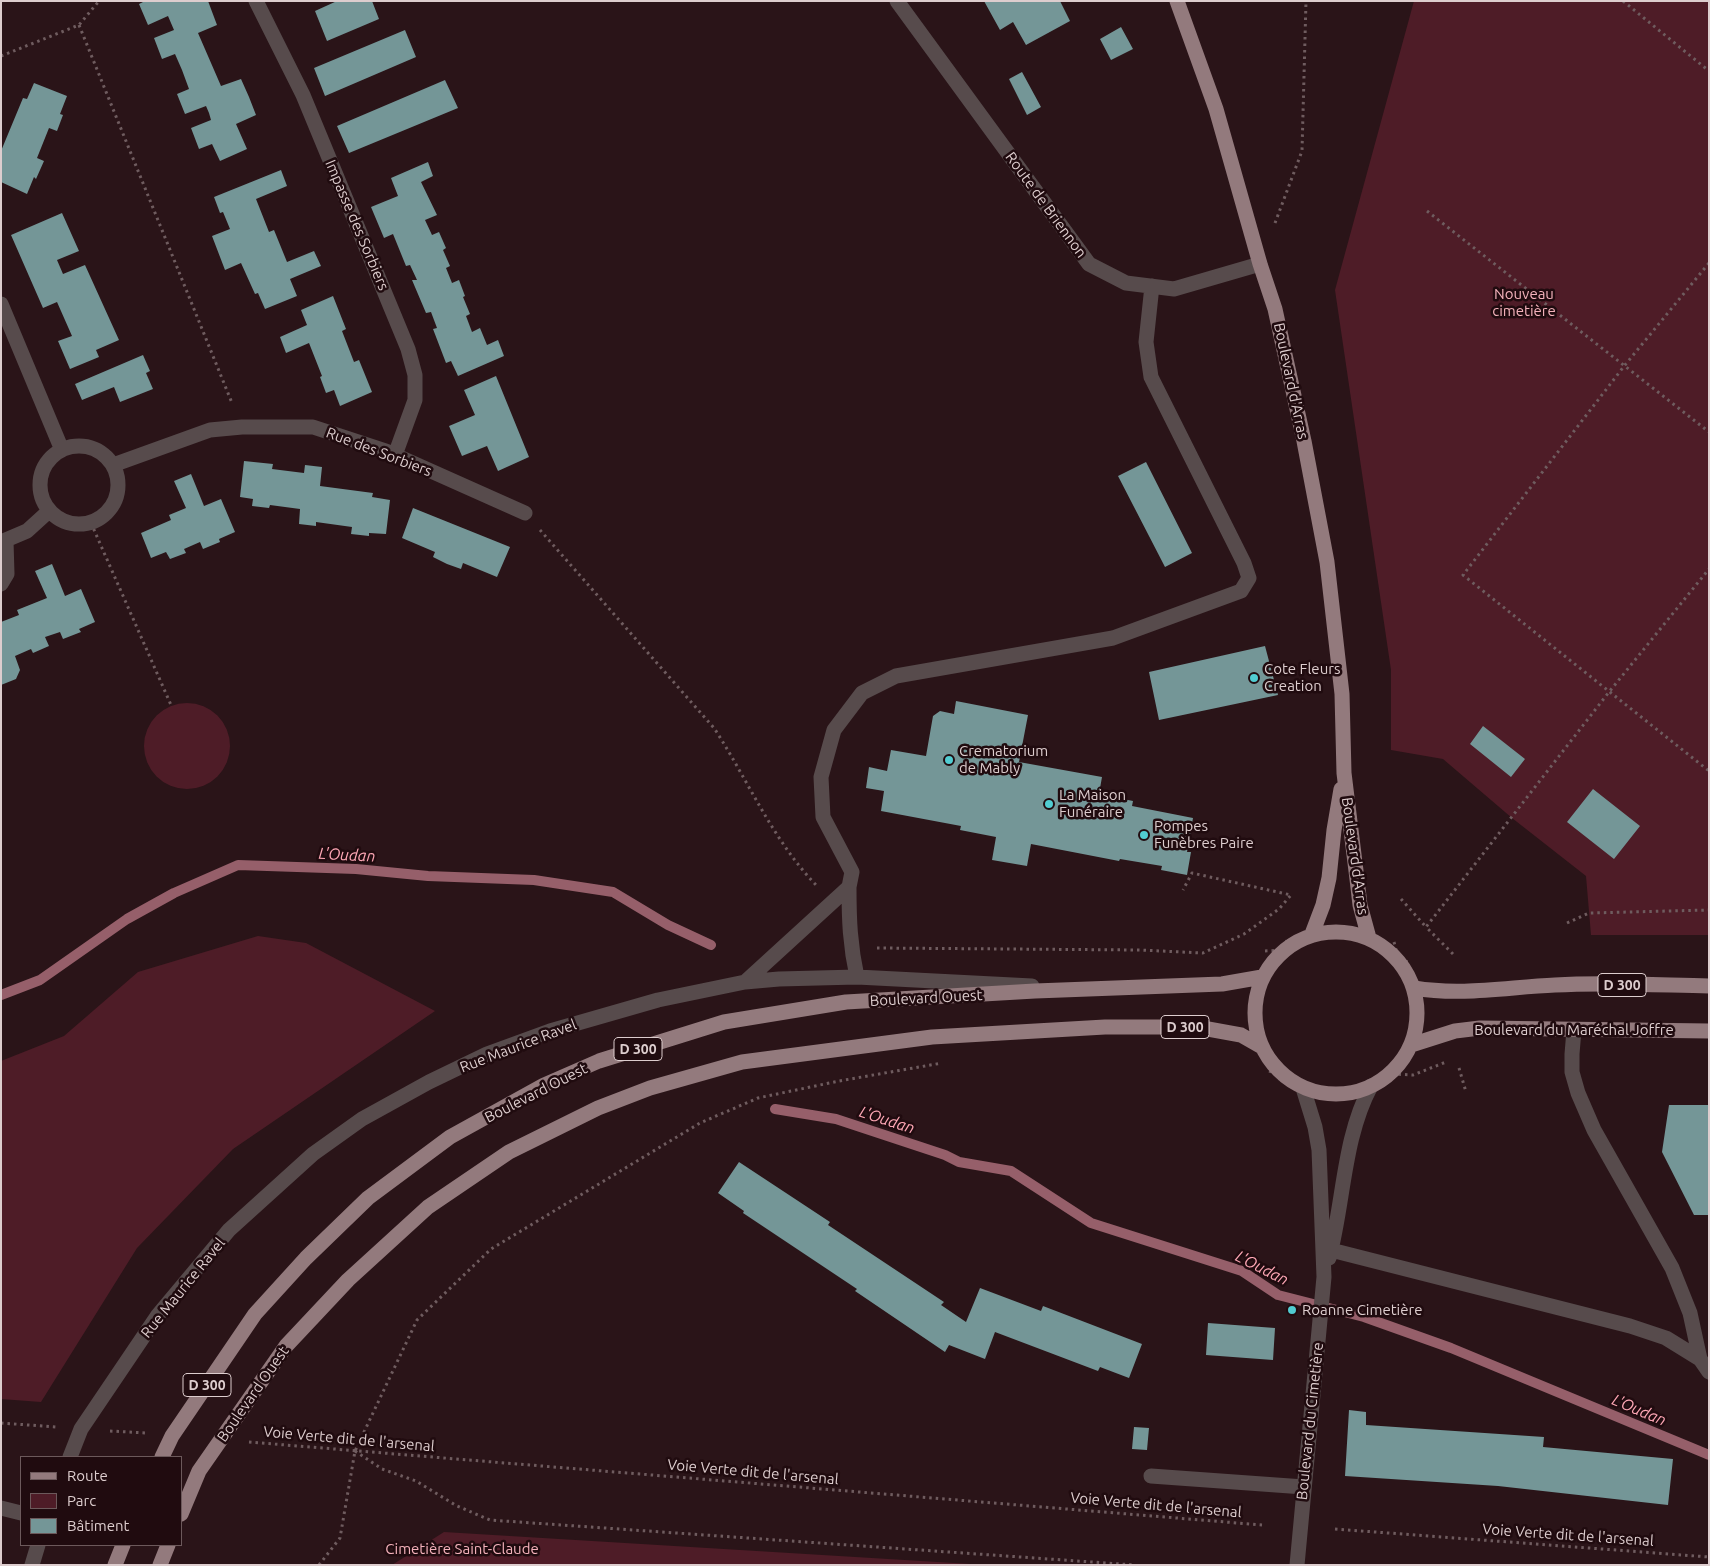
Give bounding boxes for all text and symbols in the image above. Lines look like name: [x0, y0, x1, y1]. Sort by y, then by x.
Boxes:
street label: Route de Briennon: [1002, 149, 1090, 261]
street label: Impasse des Sorbiers: [321, 157, 393, 293]
park label: Nouveau cimetière: [1492, 285, 1556, 320]
street label: Boulevard d'Arras: [1270, 321, 1312, 441]
street label: Rue des Sorbiers: [324, 424, 434, 480]
place label: Cote Fleurs Creation: [1264, 660, 1340, 695]
marker: Cote Fleurs Creation: [1248, 672, 1260, 684]
place label: Crematorium de Mably: [959, 742, 1048, 777]
marker: Crematorium de Mably: [943, 754, 955, 766]
place label: La Maison Funéraire: [1059, 786, 1126, 821]
street label: Boulevard d'Arras: [1338, 796, 1372, 916]
marker: La Maison Funéraire: [1043, 798, 1055, 810]
place label: Pompes Funèbres Paire: [1154, 817, 1254, 852]
marker: Pompes Funèbres Paire: [1138, 829, 1150, 841]
water label: L'Oudan: [318, 844, 376, 866]
road number: D 300: [1598, 974, 1646, 996]
street label: Boulevard Ouest: [869, 986, 983, 1010]
street label: Rue Maurice Ravel: [457, 1015, 579, 1077]
road number: D 300: [1161, 1016, 1209, 1038]
street label: Boulevard du Maréchal Joffre: [1474, 1021, 1674, 1039]
road number: D 300: [614, 1038, 662, 1060]
street label: Boulevard Ouest: [482, 1059, 590, 1127]
water label: L'Oudan: [857, 1102, 917, 1138]
street label: Rue Maurice Ravel: [137, 1234, 229, 1342]
water label: L'Oudan: [1232, 1247, 1292, 1289]
place label: Roanne Cimetière: [1302, 1301, 1422, 1319]
marker: Roanne Cimetière: [1286, 1304, 1298, 1316]
street label: Boulevard du Cimetière: [1293, 1341, 1327, 1501]
street label: Boulevard Ouest: [213, 1343, 293, 1445]
road number: D 300: [183, 1374, 231, 1396]
water label: L'Oudan: [1609, 1390, 1669, 1430]
street label: Voie Verte dit de l'arsenal: [263, 1423, 435, 1455]
legend: [20, 1456, 182, 1546]
street label: Voie Verte dit de l'arsenal: [667, 1456, 839, 1488]
text: Route: [67, 1467, 108, 1484]
street label: Voie Verte dit de l'arsenal: [1070, 1489, 1242, 1521]
text: Parc: [67, 1492, 96, 1509]
text: Bâtiment: [67, 1517, 129, 1534]
street label: Voie Verte dit de l'arsenal: [1482, 1520, 1654, 1550]
park label: Cimetière Saint-Claude: [385, 1540, 539, 1558]

